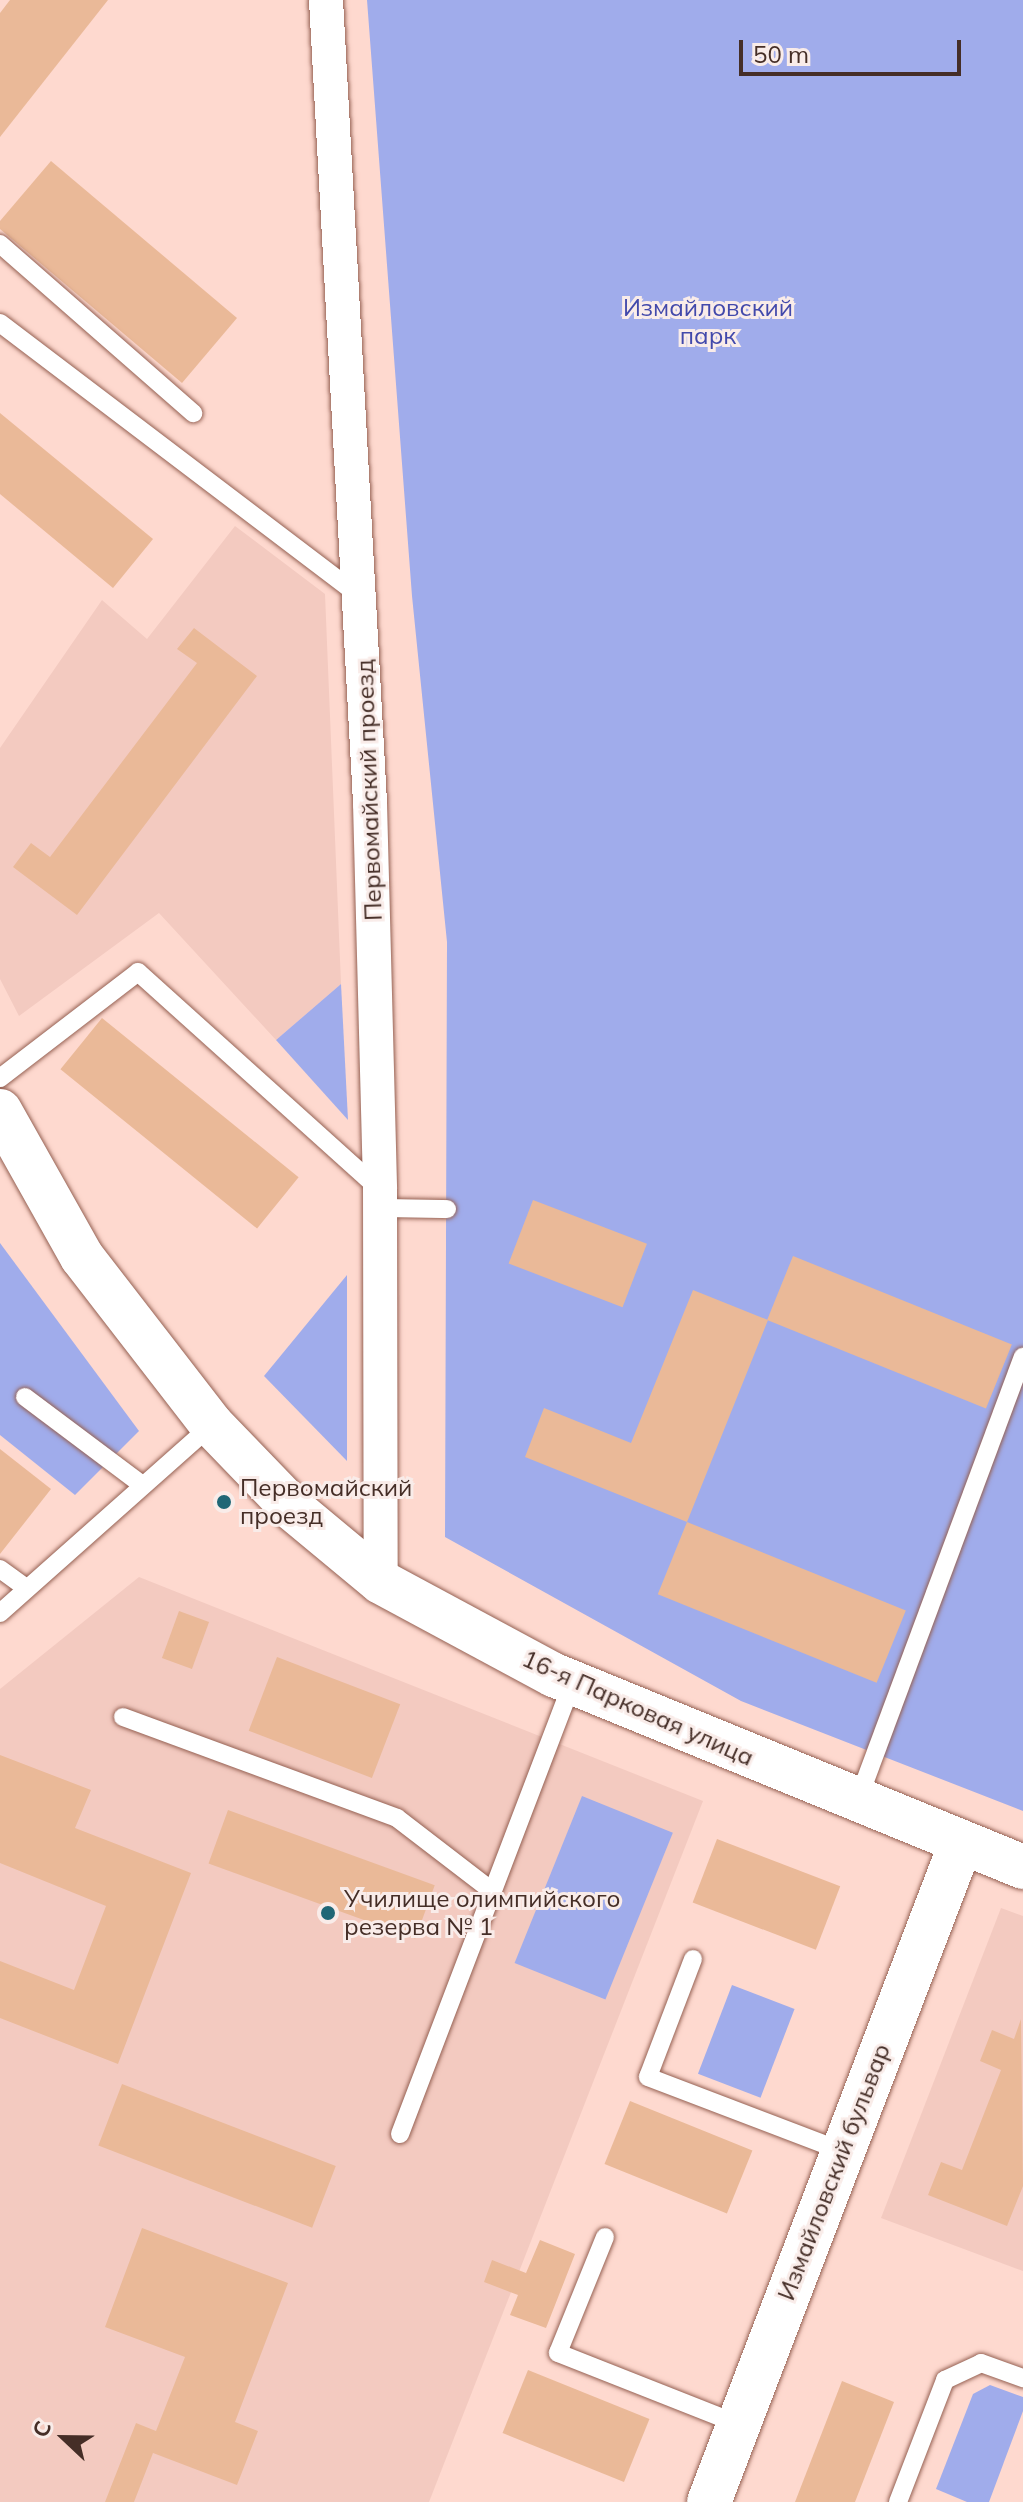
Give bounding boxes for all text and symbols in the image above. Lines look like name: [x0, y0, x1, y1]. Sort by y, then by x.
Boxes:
scale bar: [743, 24, 965, 74]
text: 50 m: [753, 39, 809, 69]
park label: Измайловский парк: [623, 294, 793, 350]
street label: Первомайский проезд: [350, 659, 388, 921]
place label: Первомайский проезд: [240, 1474, 412, 1530]
marker: Первомайский проезд: [215, 1493, 233, 1511]
street label: 16-я Парковая улица: [518, 1644, 758, 1772]
place label: Училище олимпийского резерва № 1: [344, 1885, 621, 1941]
marker: Училище олимпийского резерва № 1: [319, 1904, 337, 1922]
street label: Измайловский бульвар: [772, 2040, 896, 2304]
north arrow: [24, 2398, 104, 2478]
text: С: [26, 2417, 58, 2441]

